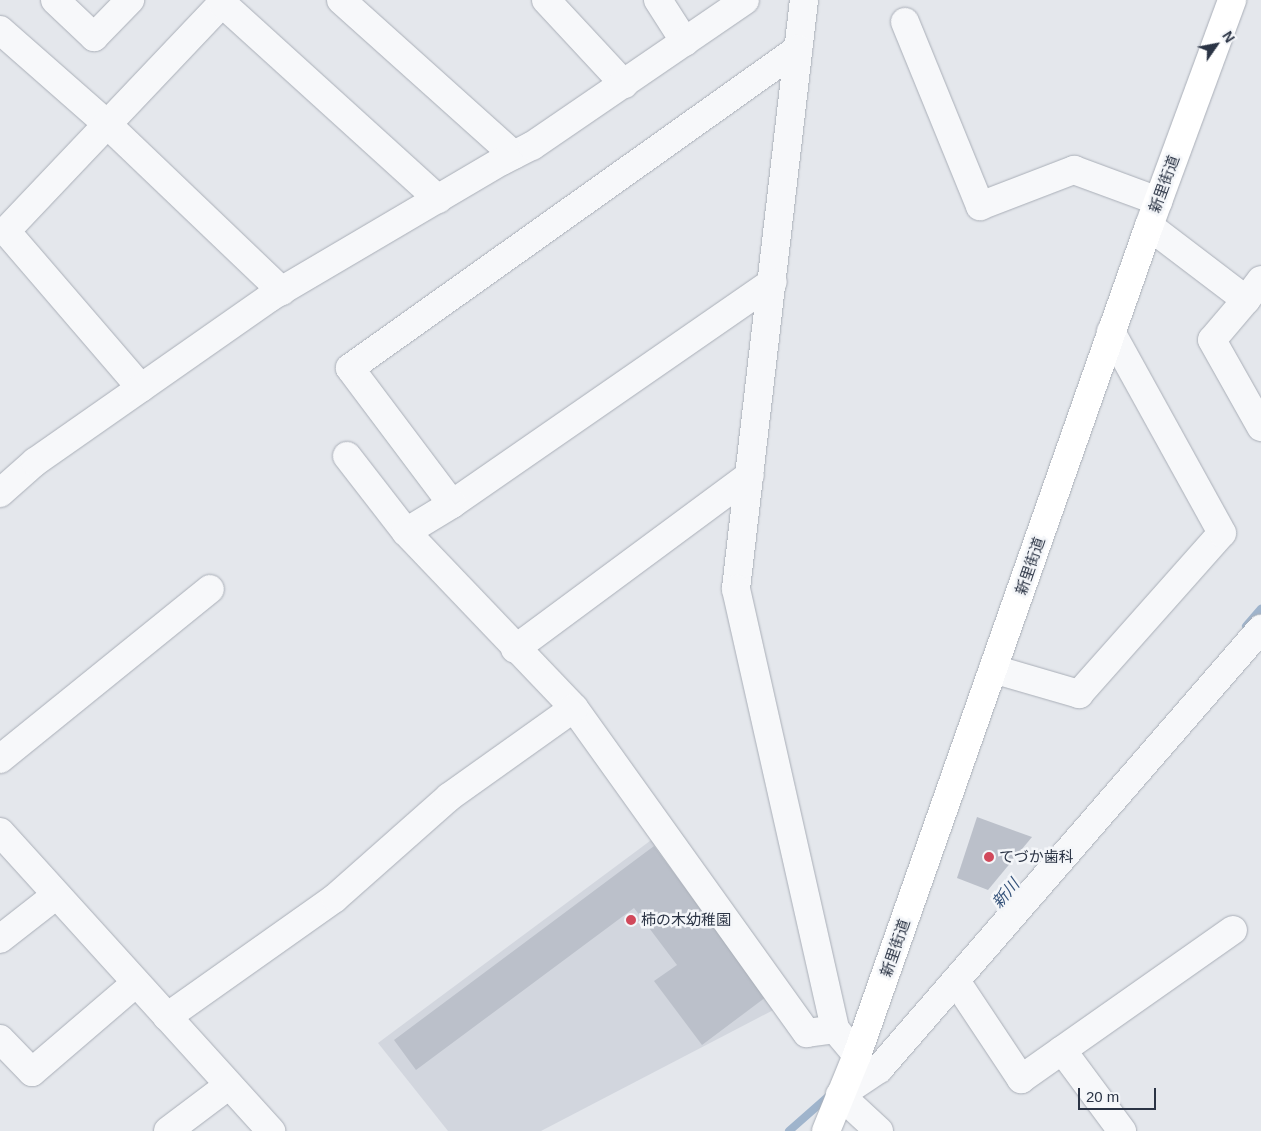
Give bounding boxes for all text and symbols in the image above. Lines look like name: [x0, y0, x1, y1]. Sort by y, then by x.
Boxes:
north arrow: [1191, 20, 1241, 70]
text: N: [1219, 28, 1238, 45]
street label: 新里街道: [1145, 153, 1183, 215]
street label: 新里街道: [1012, 535, 1048, 597]
place label: てづか歯科: [999, 848, 1074, 866]
marker: てづか歯科: [983, 851, 995, 863]
water label: 新川: [988, 876, 1024, 912]
place label: 柿の木幼稚園: [641, 911, 731, 929]
marker: 柿の木幼稚園: [625, 914, 637, 926]
street label: 新里街道: [877, 917, 913, 979]
scale bar: [1081, 1078, 1158, 1110]
text: 20 m: [1086, 1088, 1119, 1105]

